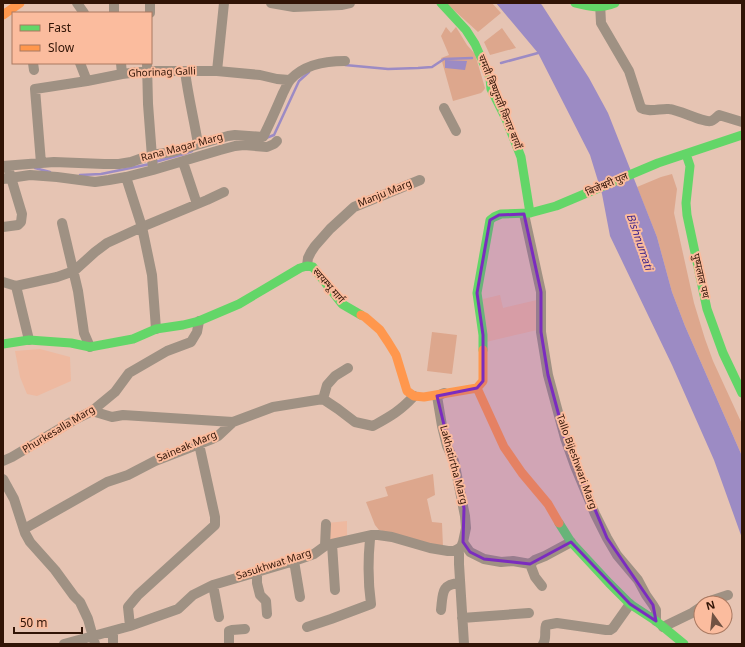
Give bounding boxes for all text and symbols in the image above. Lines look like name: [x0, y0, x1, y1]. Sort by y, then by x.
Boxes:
legend: [12, 12, 152, 64]
text: Fast: [48, 21, 72, 37]
text: Slow: [48, 41, 75, 57]
street label: चमती बिष्णुमती किनार बायाँ: [474, 53, 524, 152]
street label: Ghorinag Galli: [128, 65, 196, 81]
street label: Rana Magar Marg: [140, 131, 224, 165]
street label: बिजेश्वरी पुल: [584, 170, 630, 200]
street label: Manju Marg: [356, 177, 414, 211]
water label: Bishnumati: [623, 212, 656, 273]
street label: पुष्पलाल पथ: [689, 252, 712, 300]
street label: स्वयम्भू मार्ग: [309, 266, 347, 307]
street label: Phurkesalla Marg: [20, 403, 98, 457]
street label: Tallo Bijeshwari Marg: [553, 413, 599, 511]
street label: Lakhatirtha Marg: [436, 424, 470, 506]
street label: Saineak Marg: [155, 429, 219, 465]
street label: Sasukhwat Marg: [235, 547, 313, 583]
north arrow: [693, 595, 733, 635]
text: N: [705, 598, 717, 614]
scale bar: [14, 609, 82, 635]
text: 50 m: [20, 616, 48, 632]

